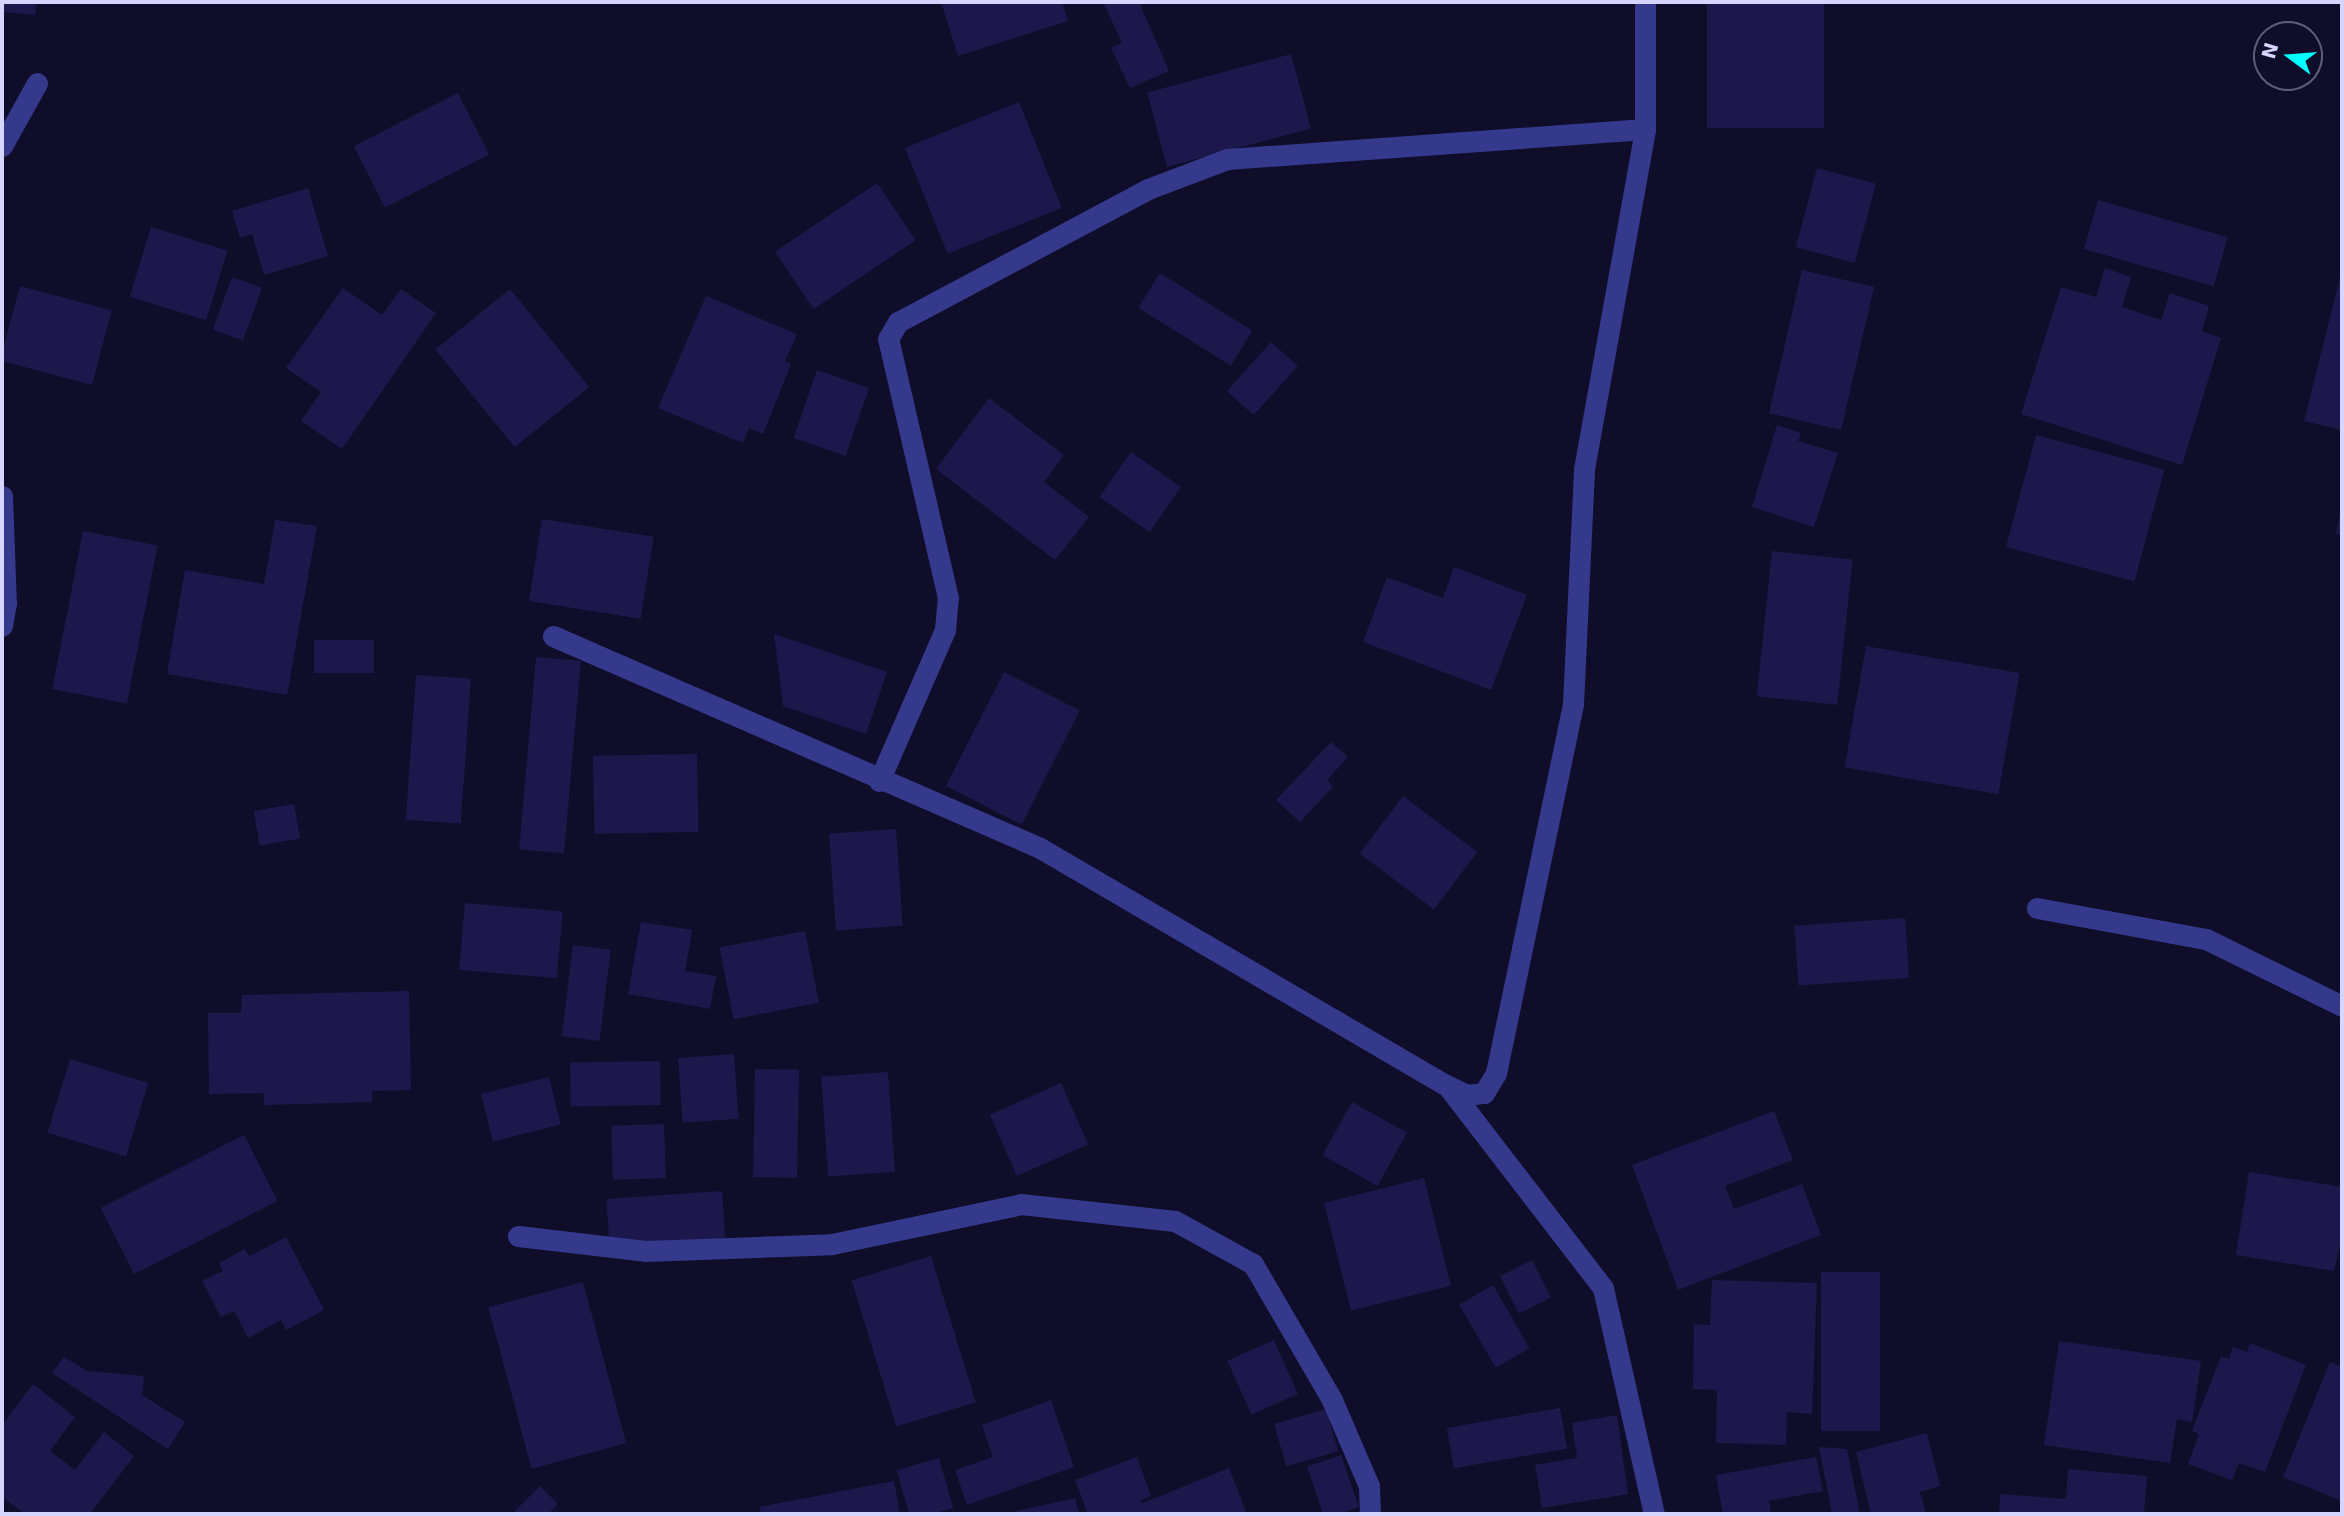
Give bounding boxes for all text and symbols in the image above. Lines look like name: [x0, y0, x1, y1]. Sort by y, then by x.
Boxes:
north arrow: [2253, 21, 2323, 91]
text: N: [2257, 40, 2283, 61]

